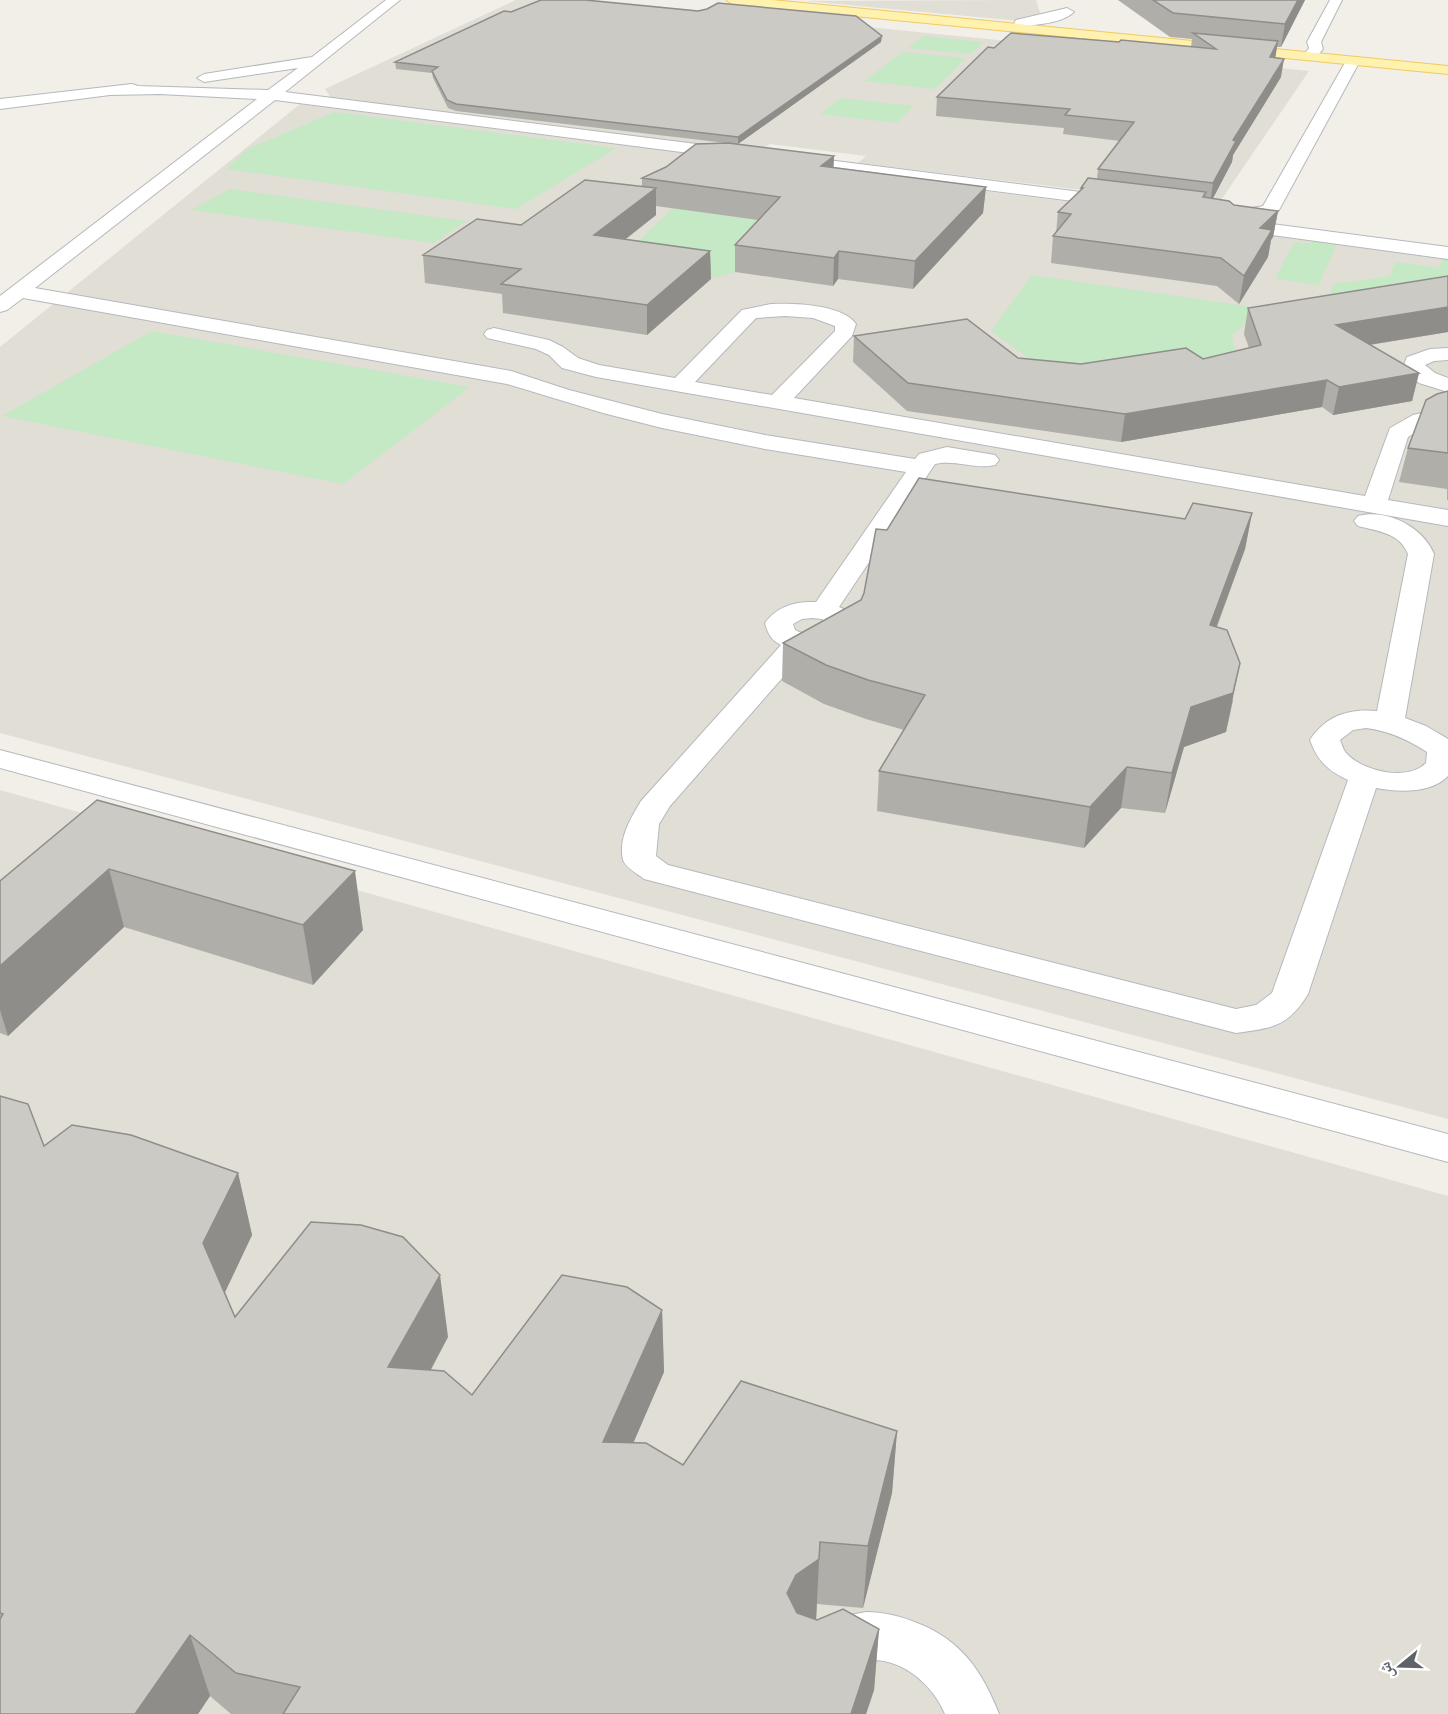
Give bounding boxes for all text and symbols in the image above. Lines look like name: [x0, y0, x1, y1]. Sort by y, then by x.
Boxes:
north arrow: [1370, 1636, 1430, 1696]
text: ش: [1375, 1660, 1398, 1682]

